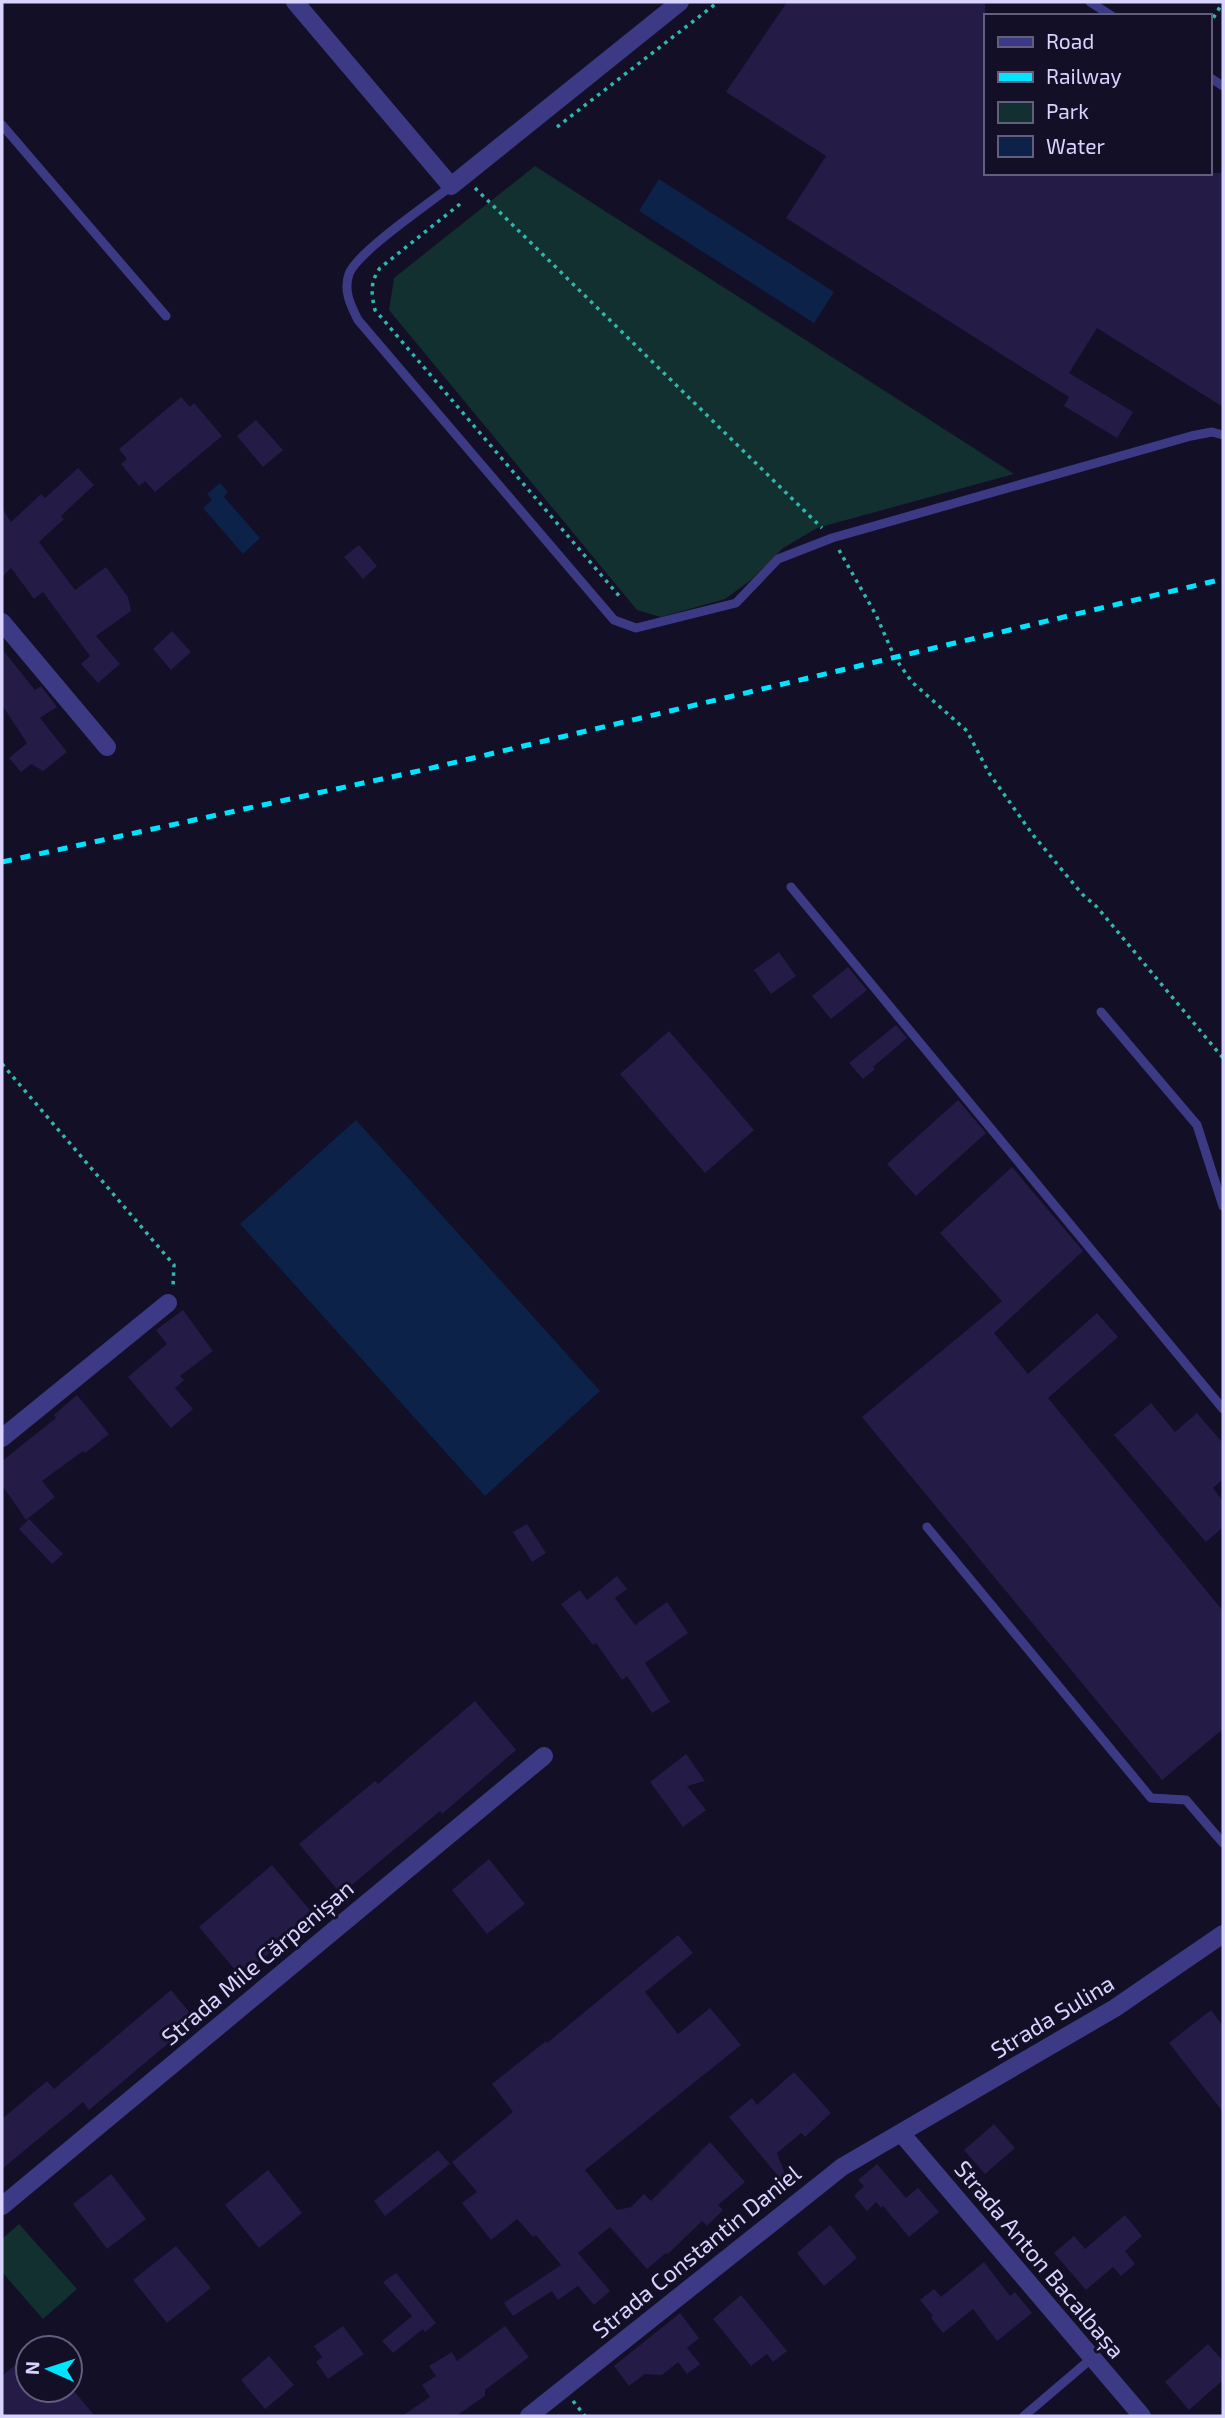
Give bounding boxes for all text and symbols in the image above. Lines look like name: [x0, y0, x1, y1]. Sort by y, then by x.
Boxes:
legend: [984, 14, 1211, 175]
text: Road: [1046, 28, 1094, 53]
text: Railway: [1046, 63, 1122, 88]
text: Park: [1046, 98, 1089, 123]
text: Water: [1046, 133, 1105, 158]
street label: Strada Mile Cărpenișan: [155, 1874, 360, 2052]
street label: Strada Sulina: [985, 1968, 1119, 2064]
street label: Strada Anton Bacalbașa: [948, 2154, 1131, 2365]
street label: Strada Constantin Daniel: [586, 2158, 806, 2344]
north arrow: [14, 2334, 84, 2404]
text: N: [20, 2361, 43, 2376]

